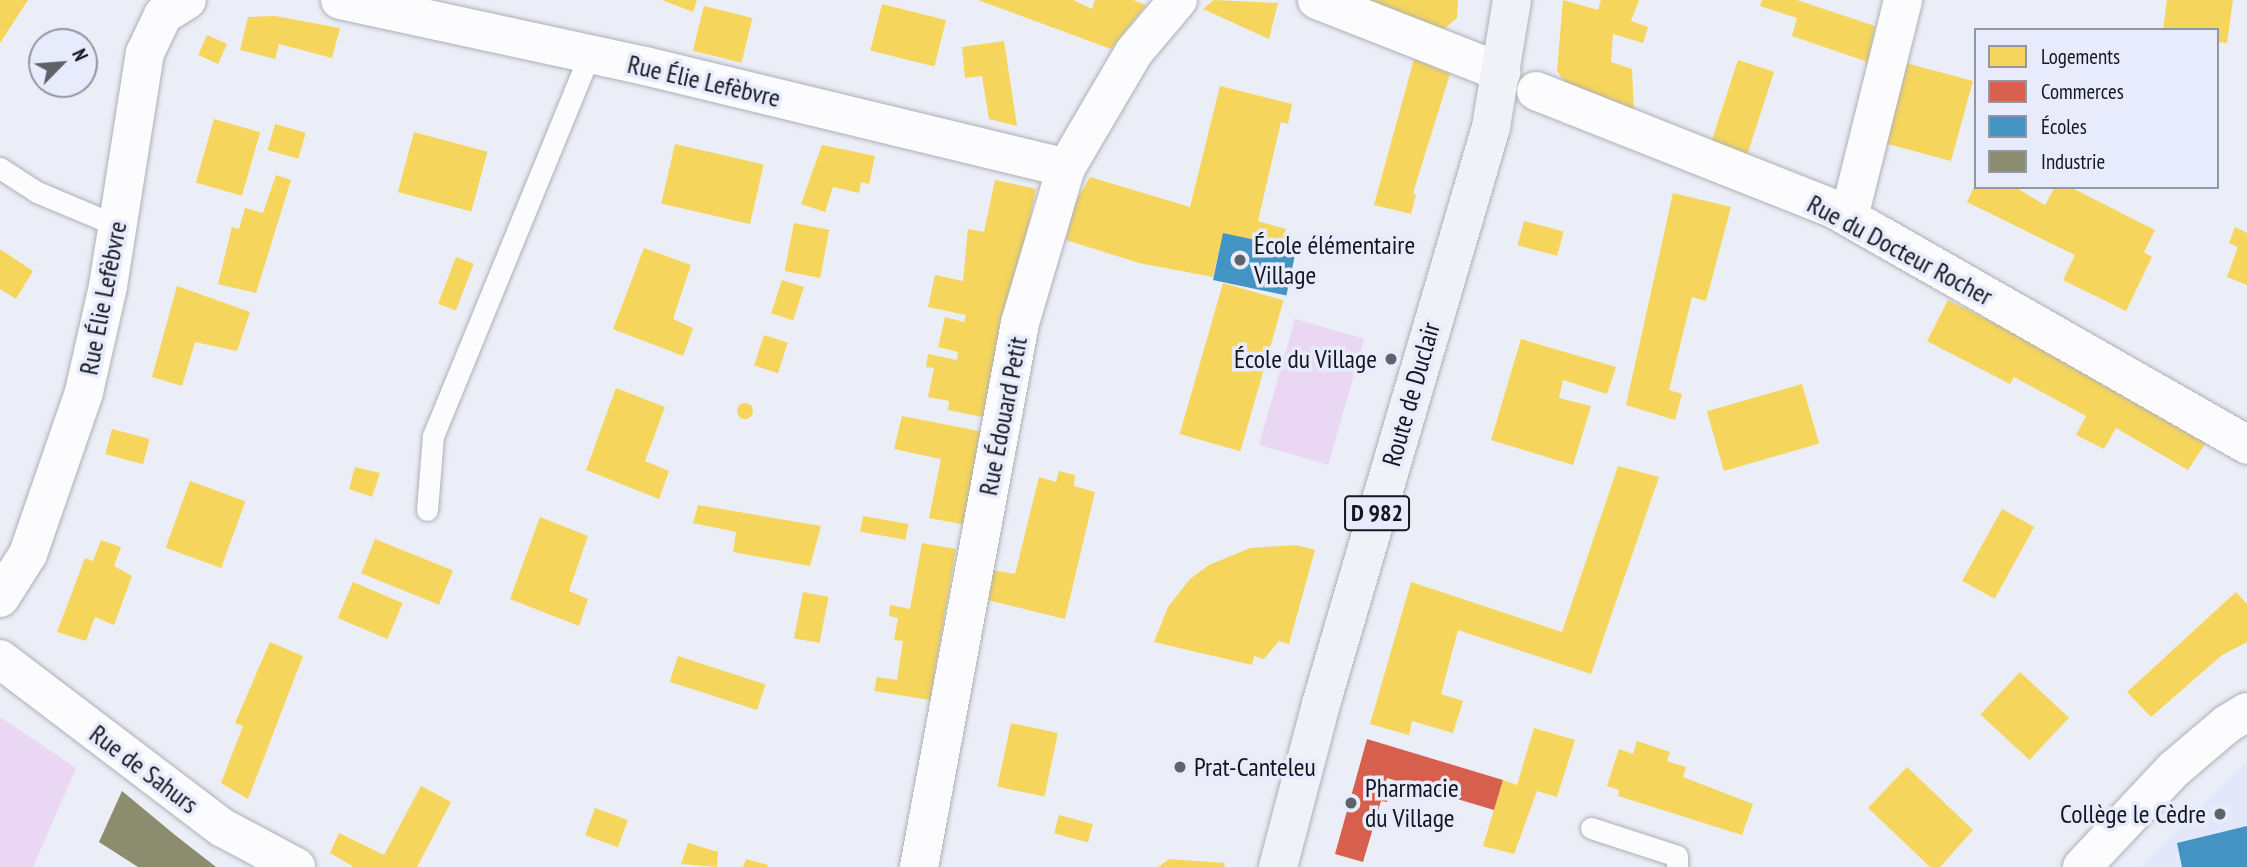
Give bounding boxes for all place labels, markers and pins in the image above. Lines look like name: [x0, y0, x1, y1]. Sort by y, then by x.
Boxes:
place label: École élémentaire Village: [1254, 229, 1415, 290]
marker: École élémentaire Village: [1232, 252, 1248, 268]
place label: École du Village: [1233, 343, 1377, 375]
marker: École du Village: [1383, 351, 1399, 367]
place label: Prat-Canteleu: [1194, 751, 1316, 783]
marker: Prat-Canteleu: [1172, 759, 1188, 775]
place label: Pharmacie du Village: [1365, 772, 1459, 834]
marker: Pharmacie du Village: [1343, 795, 1359, 811]
place label: Collège le Cèdre: [2060, 798, 2206, 830]
marker: Collège le Cèdre: [2212, 806, 2228, 822]

